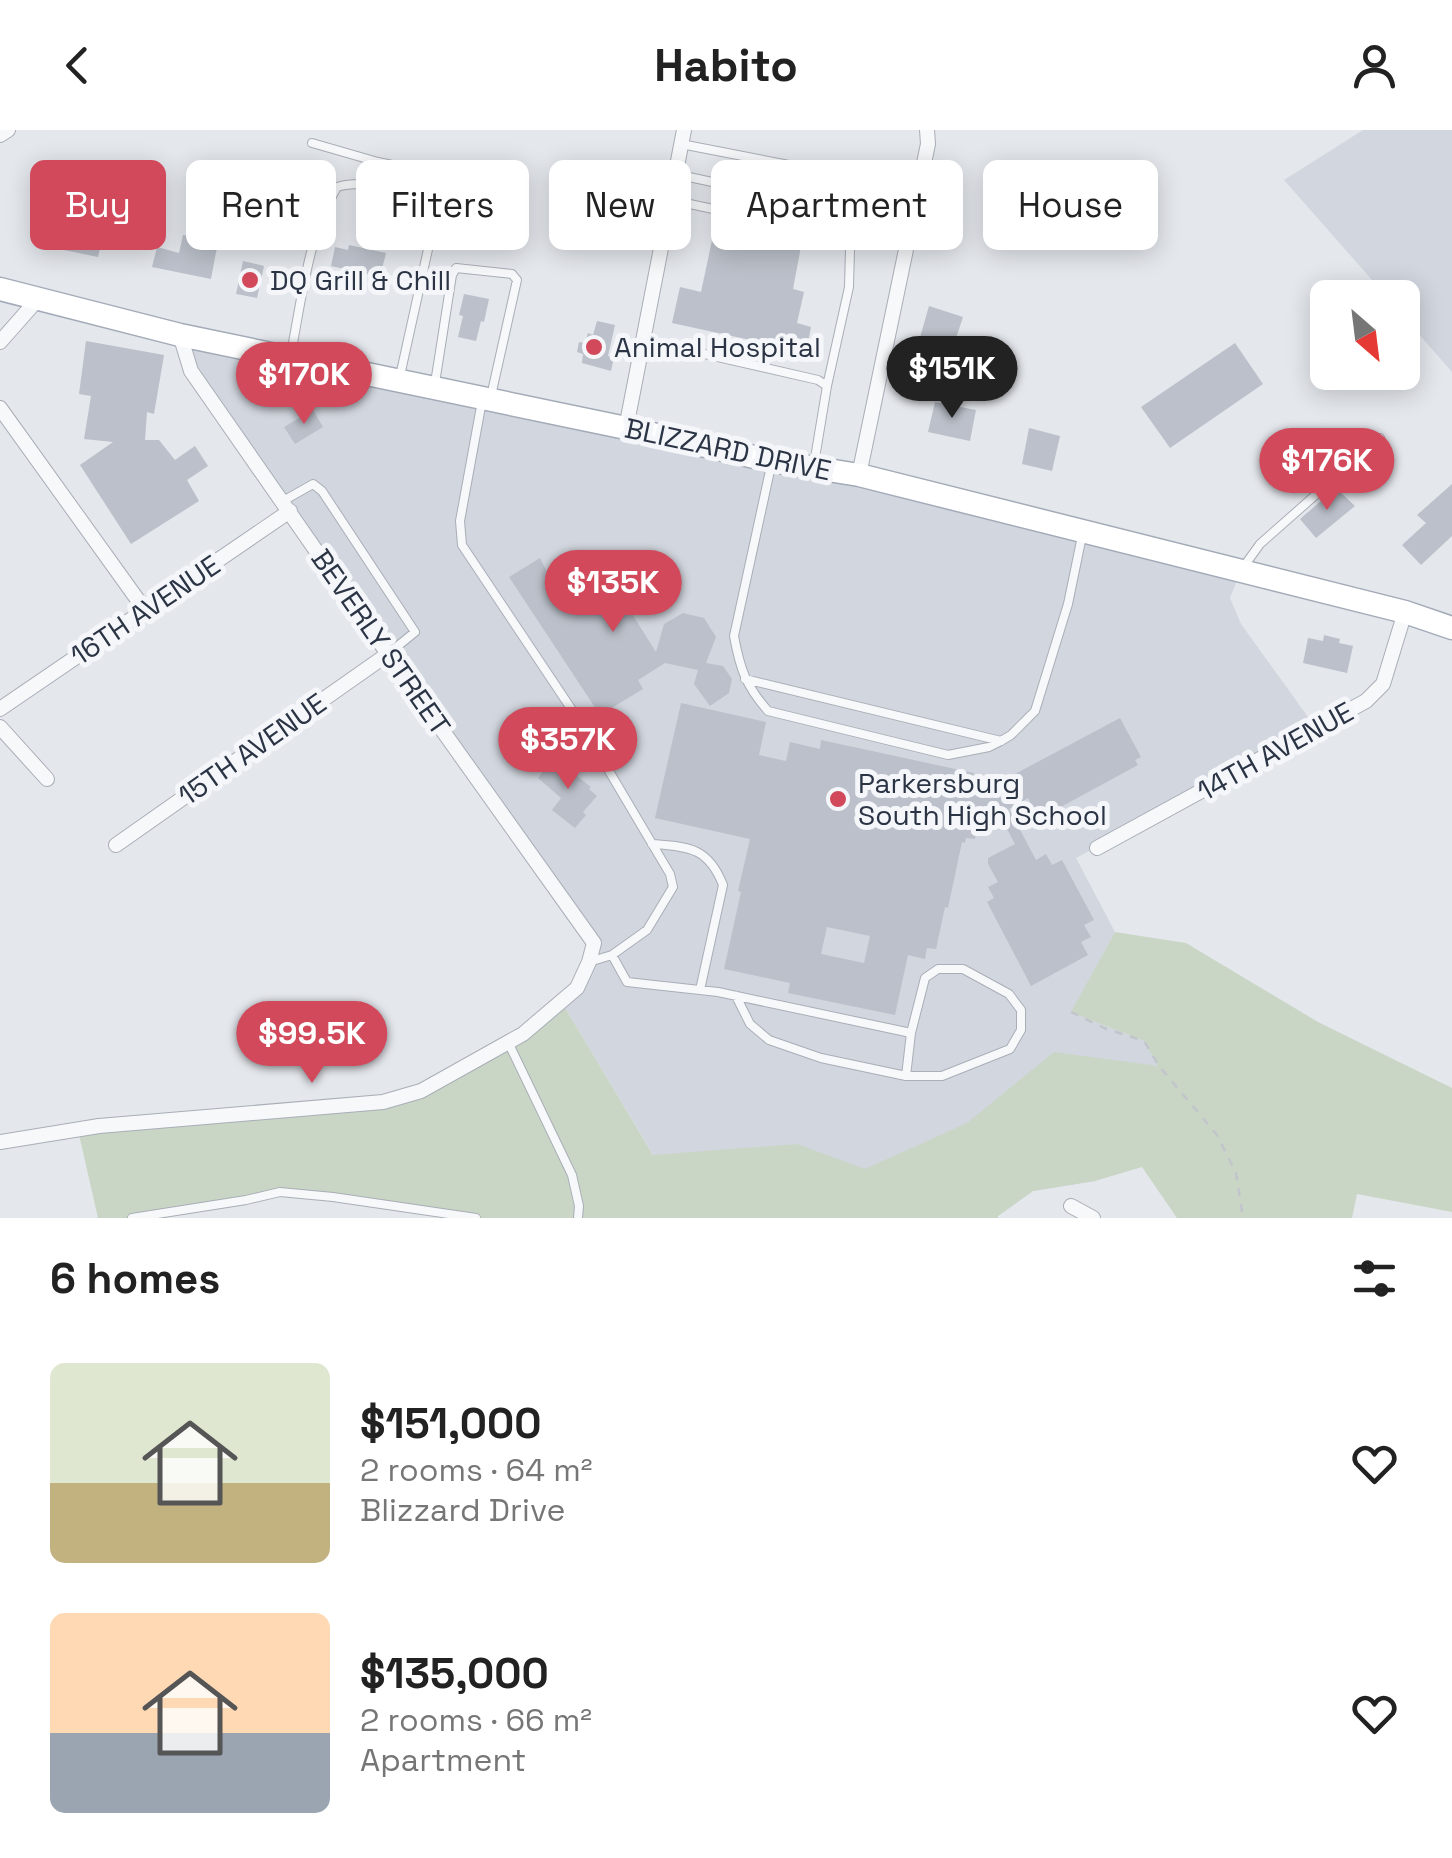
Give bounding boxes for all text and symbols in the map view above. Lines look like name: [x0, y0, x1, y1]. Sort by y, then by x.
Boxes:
text: Habito: [654, 37, 798, 94]
icon: back: [50, 38, 105, 93]
icon: person: [1347, 38, 1402, 93]
chip: Buy: [30, 160, 166, 250]
chip: Rent: [186, 160, 336, 250]
chip: Filters: [356, 160, 529, 250]
chip: New: [549, 160, 691, 250]
chip: Apartment: [711, 160, 963, 250]
chip: House: [983, 160, 1158, 250]
place label: DQ Grill & Chill: [270, 262, 451, 298]
marker: DQ Grill & Chill: [239, 269, 261, 291]
north arrow: [1310, 280, 1420, 390]
map controls: [1310, 280, 1420, 390]
place label: Animal Hospital: [614, 329, 821, 365]
marker: Animal Hospital: [583, 336, 605, 358]
pin: $151K: [882, 336, 1022, 421]
pin: $170K: [234, 342, 374, 427]
text: $151K: [909, 348, 995, 388]
text: $170K: [258, 354, 350, 394]
street label: BLIZZARD DRIVE: [621, 410, 835, 488]
pin: $176K: [1257, 428, 1397, 513]
text: $176K: [1281, 440, 1373, 480]
street label: BEVERLY STREET: [303, 542, 459, 742]
street label: 16TH AVENUE: [63, 547, 227, 673]
pin: $135K: [543, 550, 683, 635]
text: $135K: [567, 562, 659, 602]
street label: 15TH AVENUE: [171, 685, 333, 813]
street label: 14TH AVENUE: [1191, 693, 1359, 809]
pin: $357K: [498, 707, 638, 792]
text: $357K: [520, 719, 616, 759]
place label: Parkersburg South High School: [858, 765, 1107, 833]
marker: Parkersburg South High School: [827, 788, 849, 810]
pin: $99.5K: [231, 1001, 393, 1086]
text: $99.5K: [258, 1013, 366, 1053]
icon: filters: [1347, 1251, 1402, 1306]
text: 6 homes: [50, 1252, 220, 1305]
text: $151,000: [360, 1397, 541, 1450]
icon: home: [130, 1403, 250, 1523]
icon: heart: [1347, 1436, 1402, 1491]
text: 2 rooms · 64 m²: [360, 1450, 592, 1490]
text: Blizzard Drive: [360, 1490, 565, 1530]
text: $135,000: [360, 1647, 549, 1700]
icon: home: [130, 1653, 250, 1773]
icon: heart: [1347, 1686, 1402, 1741]
text: 2 rooms · 66 m²: [360, 1700, 592, 1740]
text: Apartment: [360, 1740, 526, 1780]

